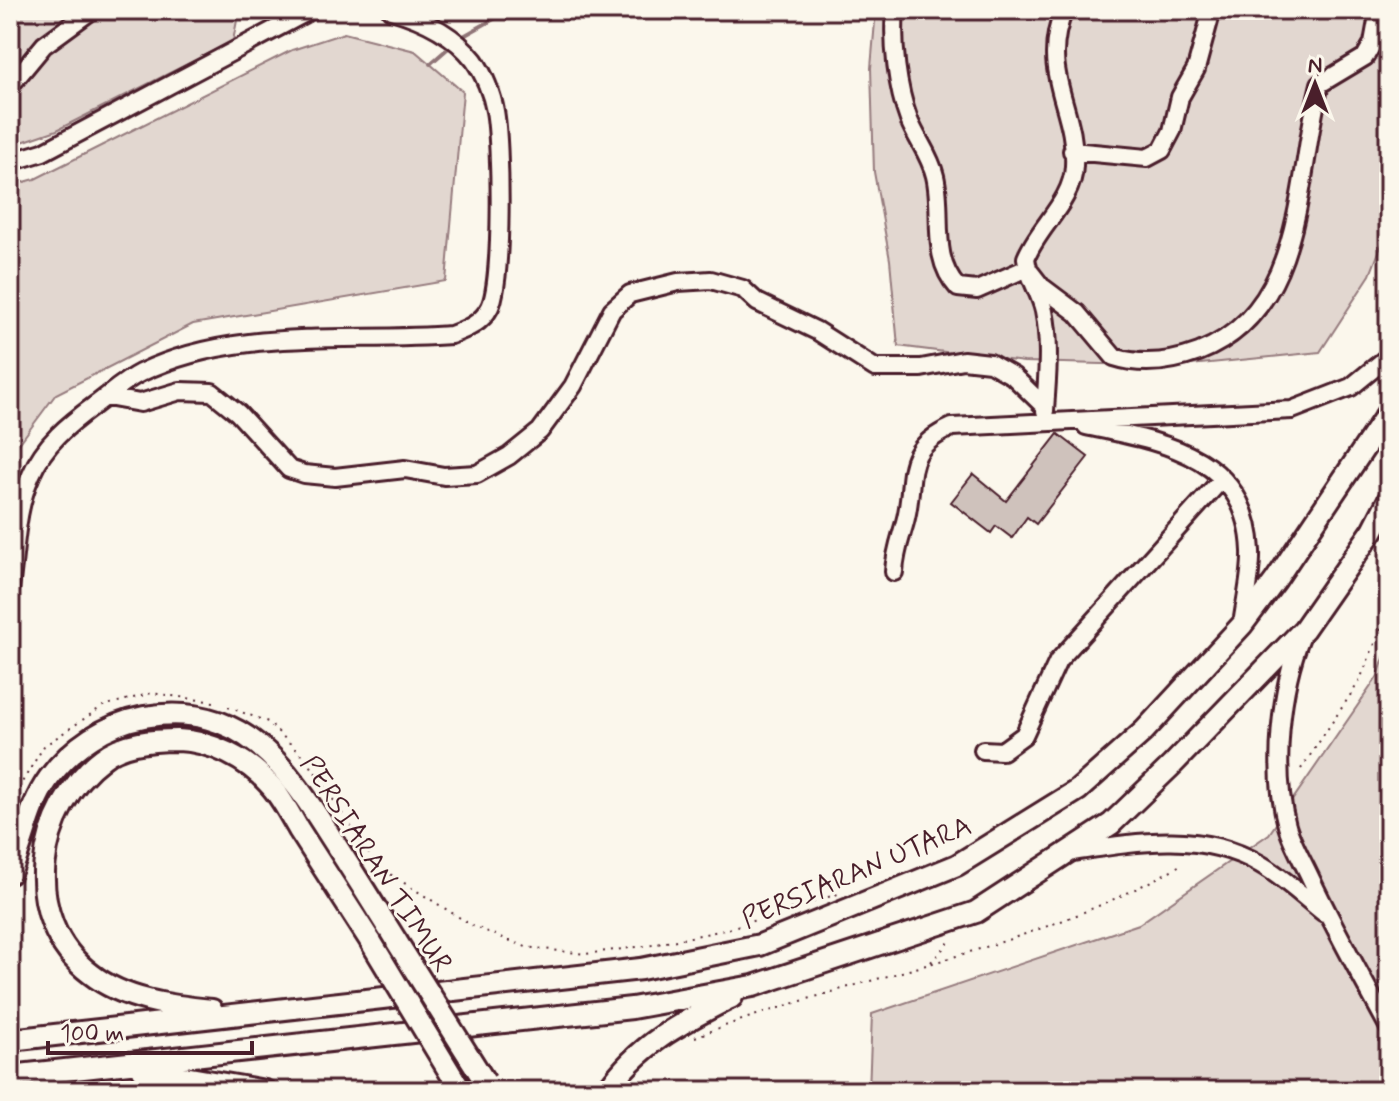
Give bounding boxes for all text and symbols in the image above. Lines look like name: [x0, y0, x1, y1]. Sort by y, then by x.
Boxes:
north arrow: [1275, 44, 1355, 124]
text: N: [1308, 52, 1322, 80]
street label: PERSIARAN TIMUR: [291, 749, 459, 980]
street label: PERSIARAN UTARA: [736, 808, 978, 938]
scale bar: [48, 1005, 252, 1055]
text: 100 m: [60, 1019, 124, 1050]

